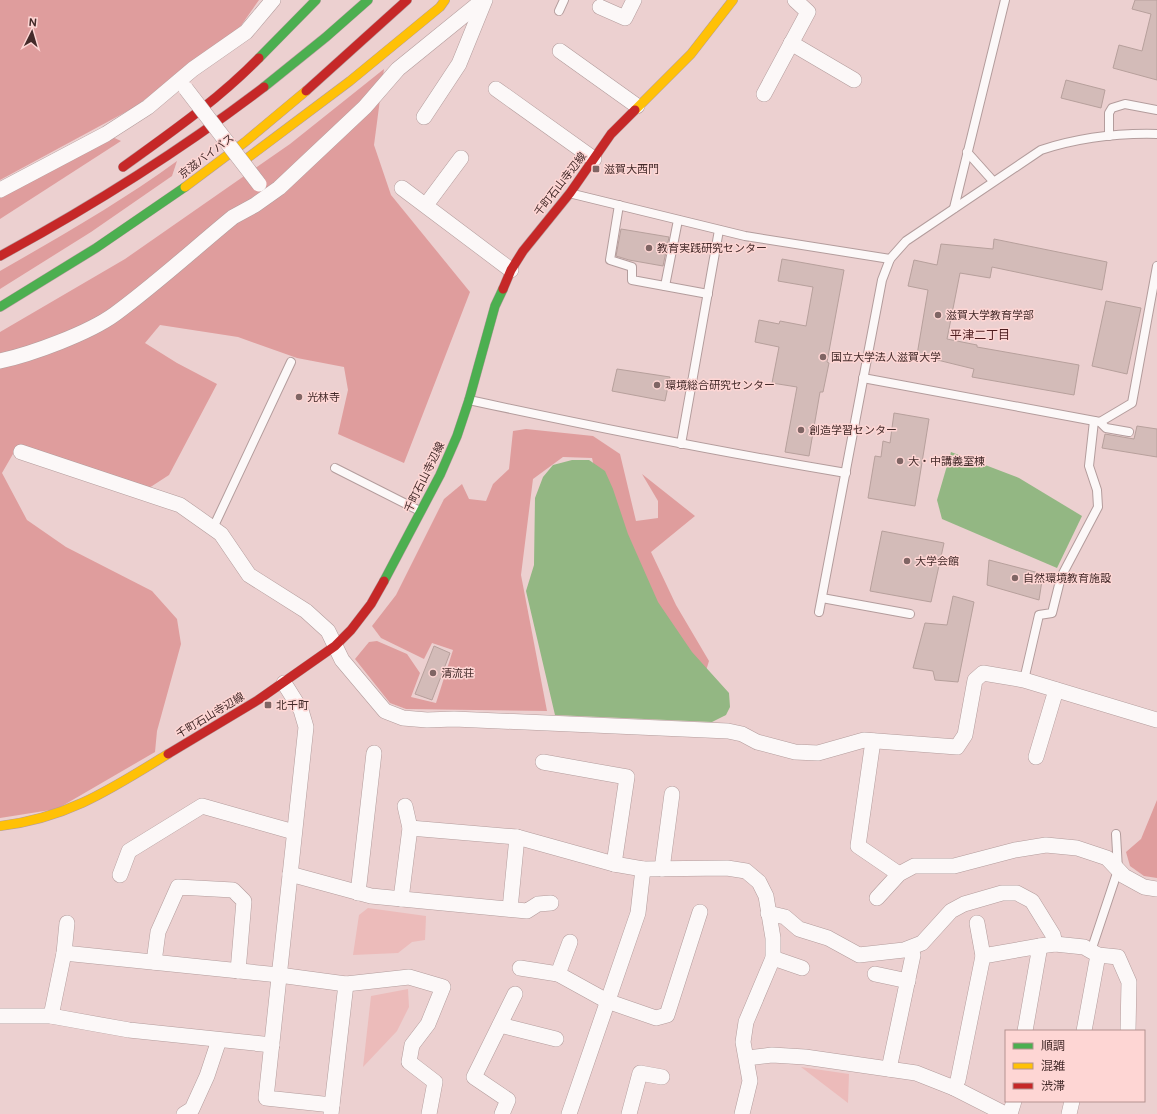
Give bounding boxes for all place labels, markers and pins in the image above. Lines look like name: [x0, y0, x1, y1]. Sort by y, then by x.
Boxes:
place label: 滋賀大西門: [604, 162, 659, 176]
marker: 滋賀大西門: [591, 164, 601, 174]
place label: 教育実践研究センター: [657, 241, 767, 255]
marker: 教育実践研究センター: [644, 243, 654, 253]
place label: 滋賀大学教育学部: [946, 308, 1034, 322]
marker: 滋賀大学教育学部: [933, 310, 943, 320]
place label: 国立大学法人滋賀大学: [831, 350, 941, 364]
marker: 国立大学法人滋賀大学: [818, 352, 828, 362]
place label: 環境総合研究センター: [665, 378, 775, 392]
marker: 環境総合研究センター: [652, 380, 662, 390]
place label: 光林寺: [307, 390, 340, 404]
marker: 光林寺: [294, 392, 304, 402]
place label: 創造学習センター: [809, 423, 897, 437]
marker: 創造学習センター: [796, 425, 806, 435]
place label: 大・中講義室棟: [908, 454, 985, 468]
marker: 大・中講義室棟: [895, 456, 905, 466]
place label: 大学会館: [915, 554, 959, 568]
marker: 大学会館: [902, 556, 912, 566]
place label: 自然環境教育施設: [1023, 571, 1111, 585]
marker: 自然環境教育施設: [1010, 573, 1020, 583]
place label: 清流荘: [441, 666, 474, 680]
marker: 清流荘: [428, 668, 438, 678]
place label: 北千町: [276, 698, 309, 712]
marker: 北千町: [263, 700, 273, 710]

